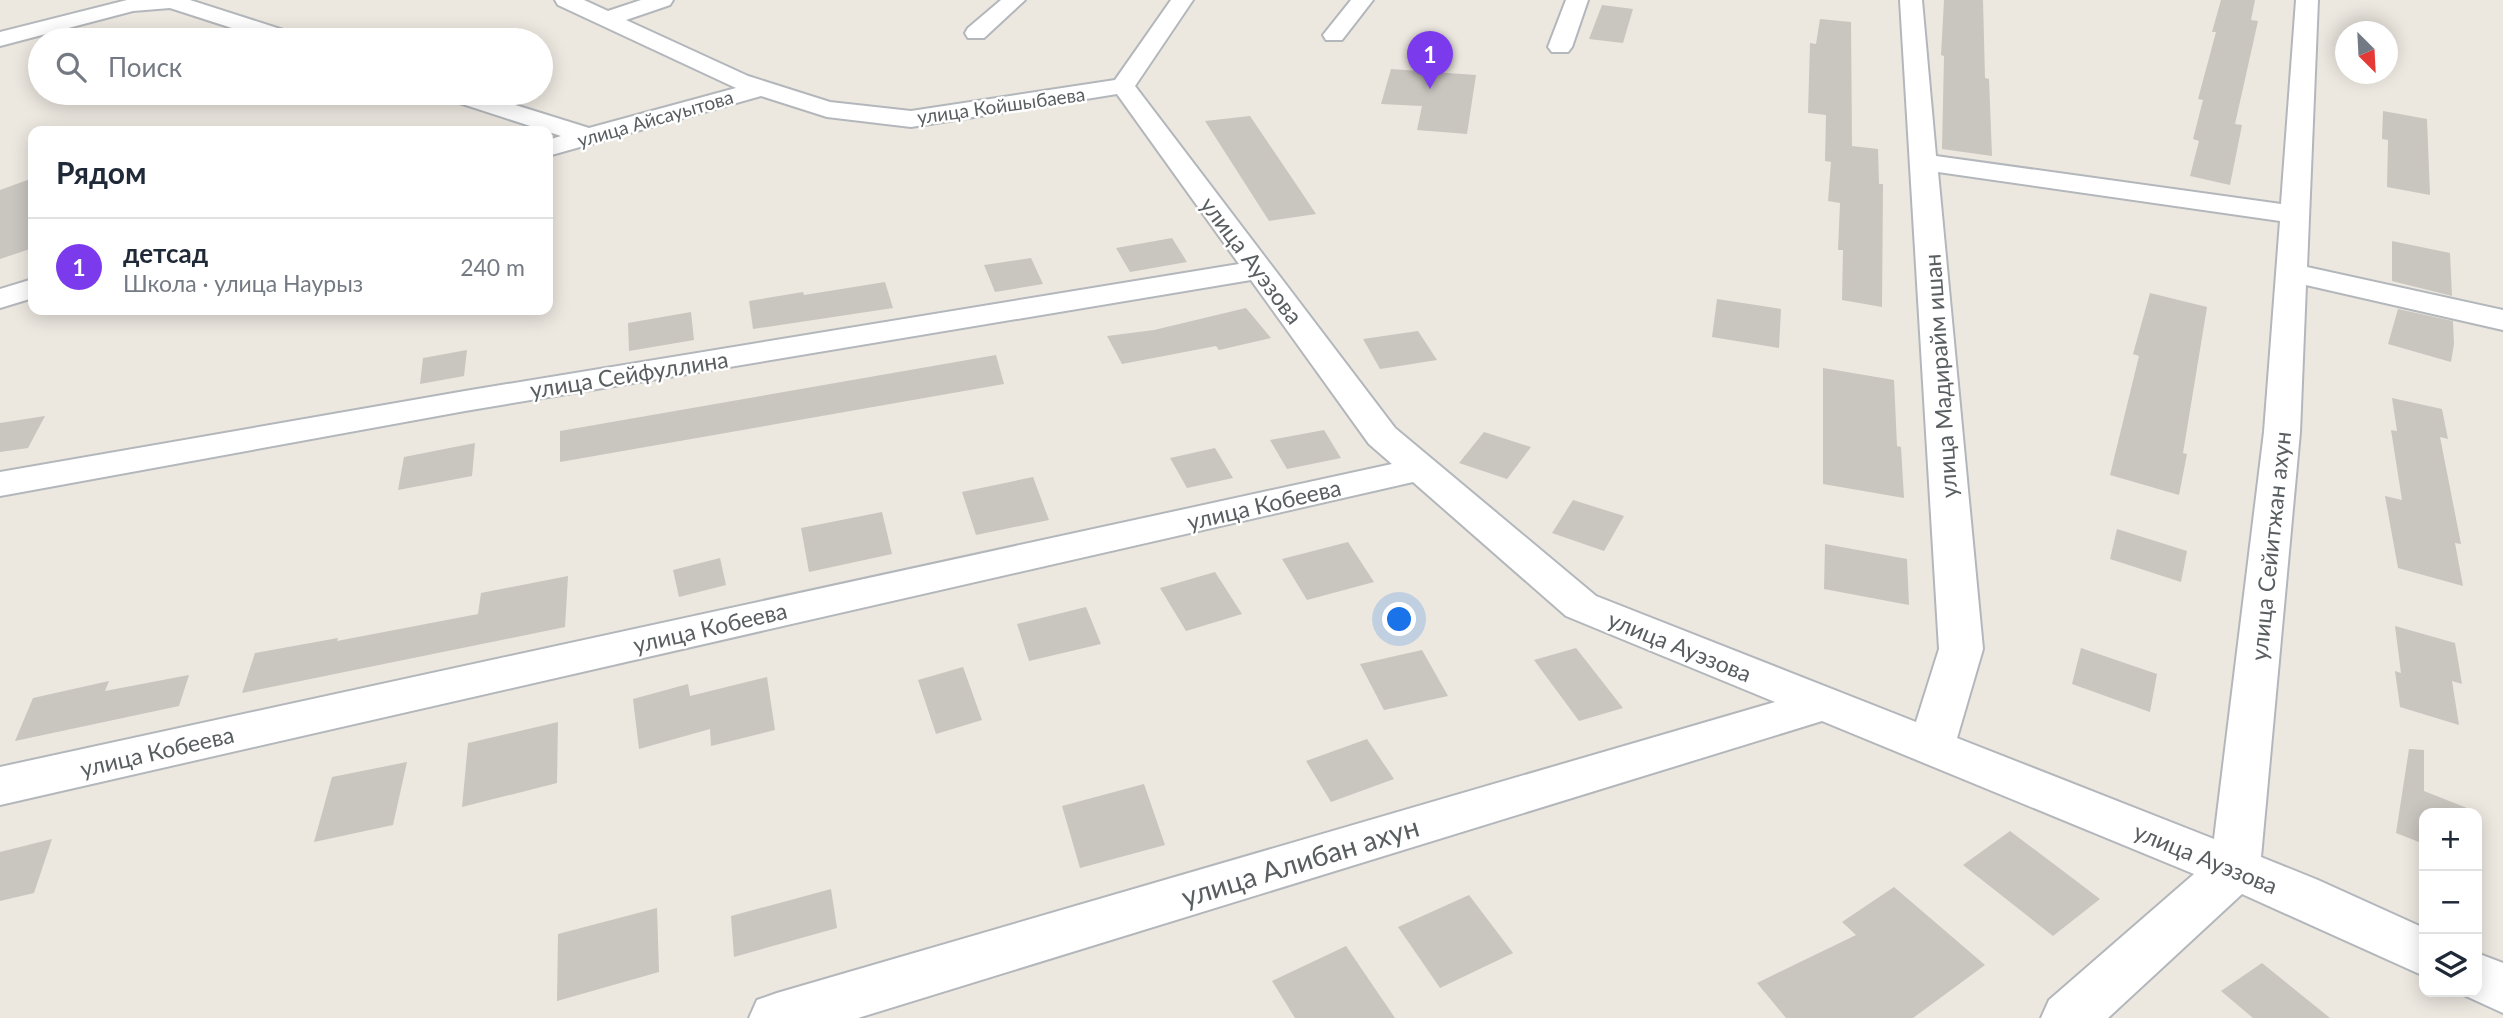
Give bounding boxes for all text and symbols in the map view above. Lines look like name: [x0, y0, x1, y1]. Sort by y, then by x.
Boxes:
north arrow: [2335, 21, 2398, 84]
search box: [28, 28, 553, 105]
pin: 1: [1407, 31, 1453, 89]
icon: search: [52, 48, 90, 86]
text: Поиск: [108, 51, 182, 83]
street label: улица Койшыбаева: [916, 82, 1086, 128]
street label: улица Айсауытова: [574, 85, 736, 151]
text: Рядом: [56, 154, 146, 190]
street label: улица Ауэзова: [1195, 191, 1309, 329]
text: детсад: [123, 237, 208, 269]
text: 1: [72, 253, 86, 281]
text: 240 m: [460, 253, 525, 281]
street label: улица Мадирайм ишан: [1917, 253, 1963, 499]
text: Школа · улица Наурыз: [123, 269, 363, 297]
street label: улица Сейфуллина: [528, 344, 730, 404]
street label: улица Сейитжан ахун: [2244, 430, 2296, 662]
street label: улица Кобеева: [1184, 473, 1344, 535]
street label: улица Кобеева: [630, 596, 790, 658]
your location: [1382, 602, 1416, 636]
street label: улица Ауэзова: [1604, 605, 1756, 687]
street label: улица Кобеева: [77, 720, 237, 782]
map controls: [2419, 808, 2482, 997]
button: +: [2419, 808, 2482, 871]
street label: улица Алибан ахун: [1177, 809, 1423, 913]
street label: улица Ауэзова: [2130, 817, 2282, 899]
button: −: [2419, 871, 2482, 934]
button: layers: [2419, 934, 2482, 997]

